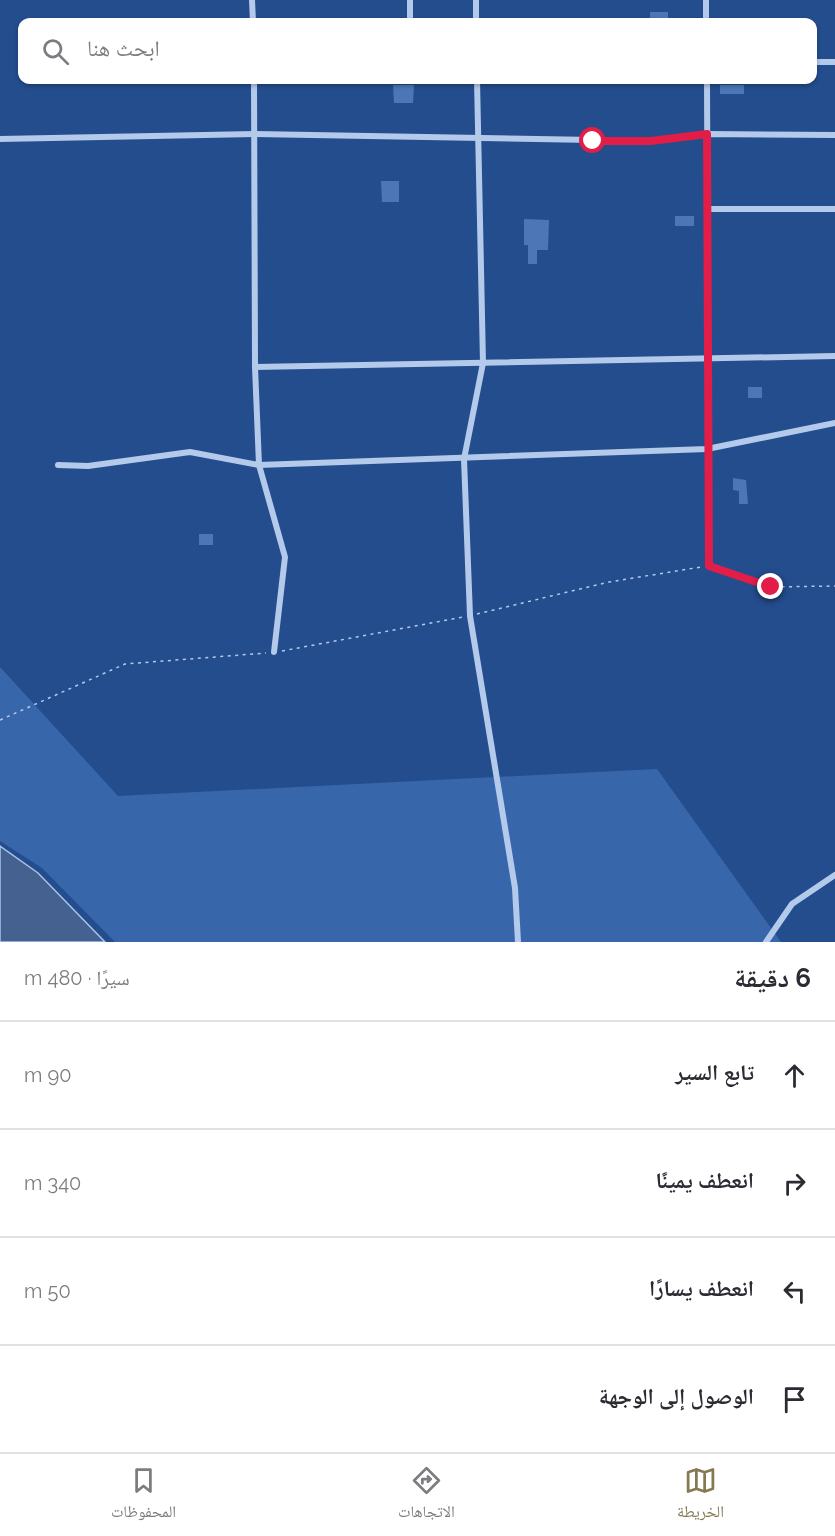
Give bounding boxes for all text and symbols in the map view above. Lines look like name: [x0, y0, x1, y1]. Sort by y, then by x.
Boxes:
search box: [18, 18, 817, 84]
icon: search: [39, 35, 72, 68]
text: ابحث هنا: [87, 35, 160, 61]
route start: [579, 127, 605, 153]
route end: [757, 573, 783, 599]
text: 6 دقيقة: [734, 963, 811, 993]
text: سيرًا · 480 m: [24, 966, 130, 990]
text: تابع السير: [675, 1059, 754, 1085]
icon: ahead: [778, 1059, 811, 1092]
text: 90 m: [24, 1063, 71, 1087]
text: انعطف يمينًا: [655, 1167, 754, 1193]
icon: right: [778, 1167, 811, 1200]
text: 340 m: [24, 1171, 81, 1195]
text: انعطف يسارًا: [649, 1275, 754, 1301]
icon: left: [778, 1275, 811, 1308]
text: 50 m: [24, 1279, 71, 1303]
text: الوصول إلى الوجهة: [599, 1383, 754, 1409]
icon: arrive: [778, 1383, 811, 1416]
tab: المحفوظات: [111, 1464, 176, 1527]
tab: الاتجاهات: [398, 1464, 455, 1527]
tab: الخريطة: [677, 1464, 724, 1527]

